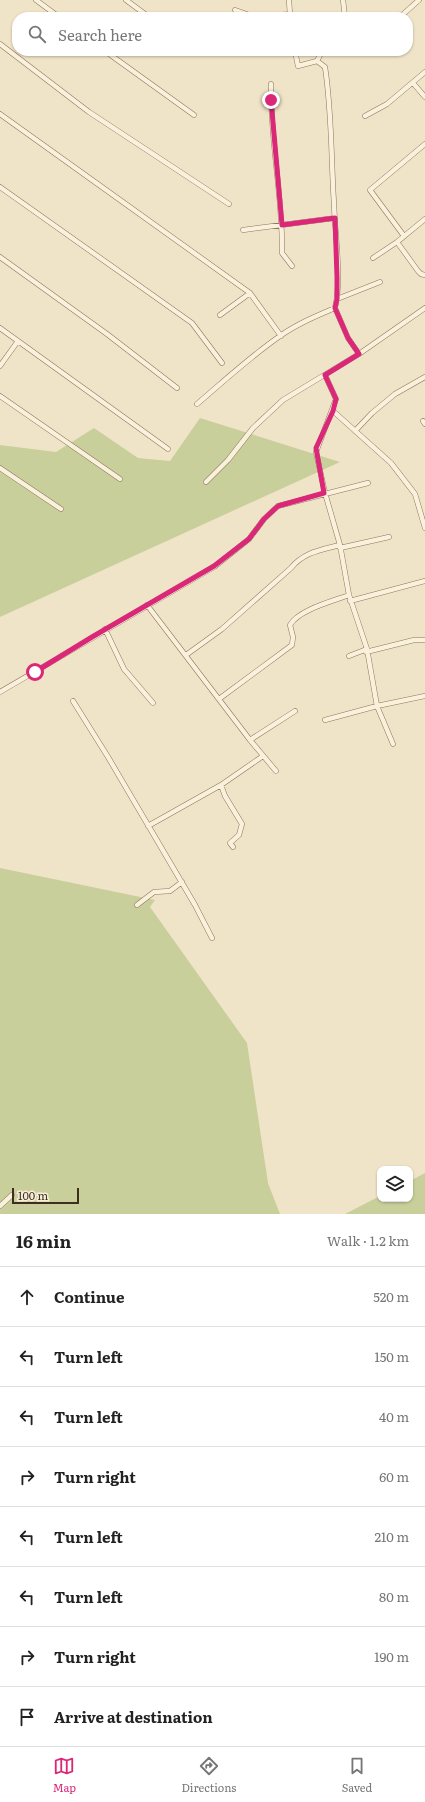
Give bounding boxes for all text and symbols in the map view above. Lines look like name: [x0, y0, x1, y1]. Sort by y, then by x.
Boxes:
search box: [12, 12, 413, 56]
icon: search: [26, 23, 48, 45]
text: Search here: [58, 23, 142, 46]
route end: [262, 91, 280, 109]
route start: [26, 663, 44, 681]
map controls: [377, 1166, 413, 1202]
button: layers: [377, 1166, 413, 1202]
scale bar: [12, 1186, 79, 1205]
text: 100 m: [18, 1187, 48, 1203]
text: 16 min: [16, 1228, 71, 1253]
text: Walk · 1.2 km: [327, 1231, 409, 1250]
text: Continue: [54, 1285, 124, 1308]
icon: ahead: [16, 1286, 38, 1308]
text: 520 m: [373, 1287, 409, 1306]
text: Turn left: [54, 1345, 123, 1368]
icon: left: [16, 1346, 38, 1368]
text: 150 m: [374, 1347, 409, 1366]
text: Turn left: [54, 1405, 123, 1428]
icon: left: [16, 1406, 38, 1428]
text: 40 m: [379, 1407, 409, 1426]
text: Turn right: [54, 1465, 136, 1488]
icon: right: [16, 1466, 38, 1488]
text: 60 m: [379, 1467, 409, 1486]
text: Turn left: [54, 1525, 123, 1548]
icon: left: [16, 1526, 38, 1548]
text: 210 m: [374, 1527, 409, 1546]
text: Turn left: [54, 1585, 123, 1608]
icon: left: [16, 1586, 38, 1608]
text: 80 m: [379, 1587, 409, 1606]
text: Turn right: [54, 1645, 136, 1668]
icon: right: [16, 1646, 38, 1668]
text: 190 m: [374, 1647, 409, 1666]
text: Arrive at destination: [54, 1705, 213, 1728]
icon: arrive: [16, 1706, 38, 1728]
tab: Map: [53, 1755, 76, 1795]
tab: Directions: [181, 1755, 236, 1795]
tab: Saved: [342, 1755, 372, 1795]

